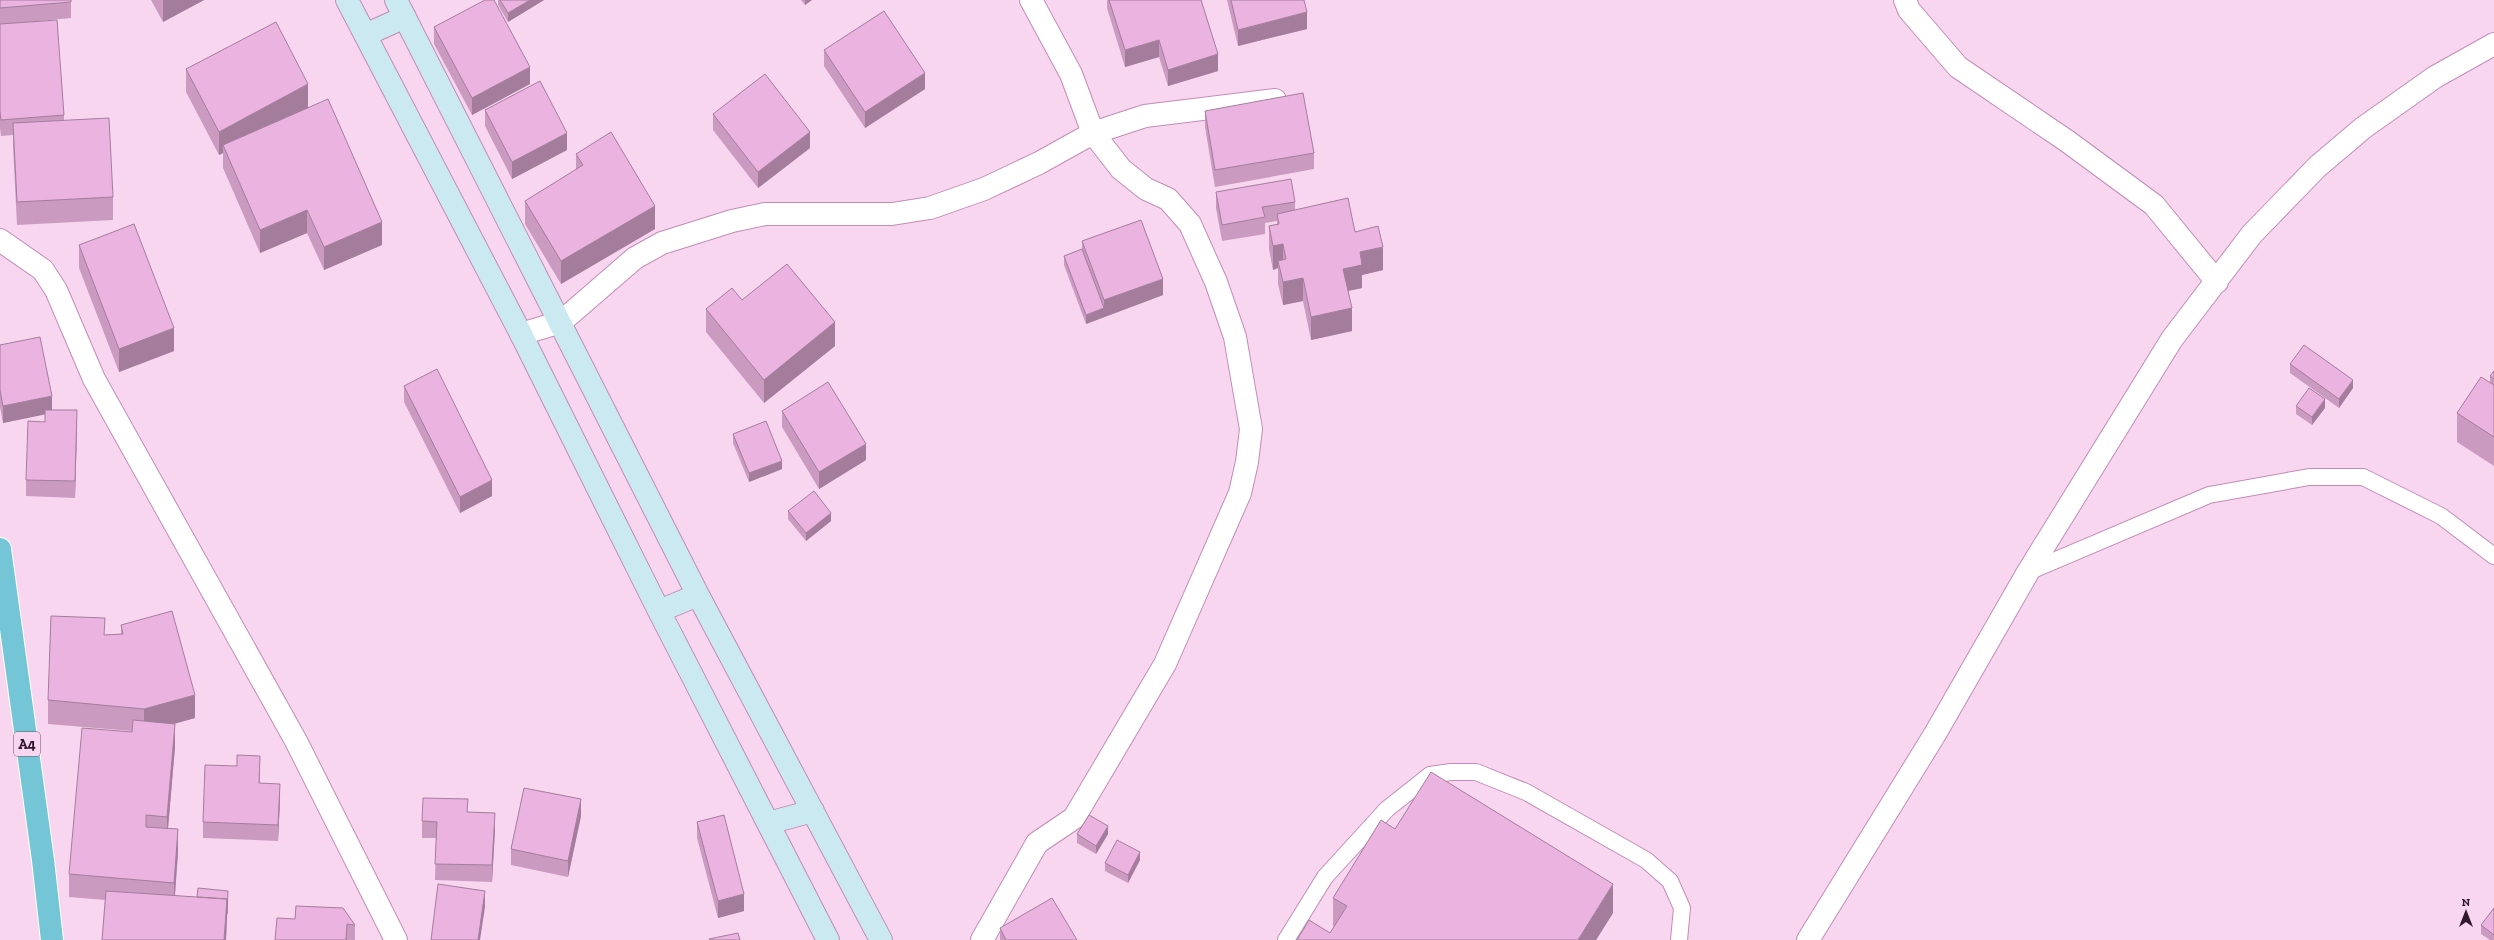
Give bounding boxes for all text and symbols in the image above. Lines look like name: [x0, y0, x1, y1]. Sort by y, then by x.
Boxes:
road number: A4: [14, 732, 40, 756]
north arrow: [2446, 892, 2486, 932]
text: N: [2462, 896, 2471, 909]

